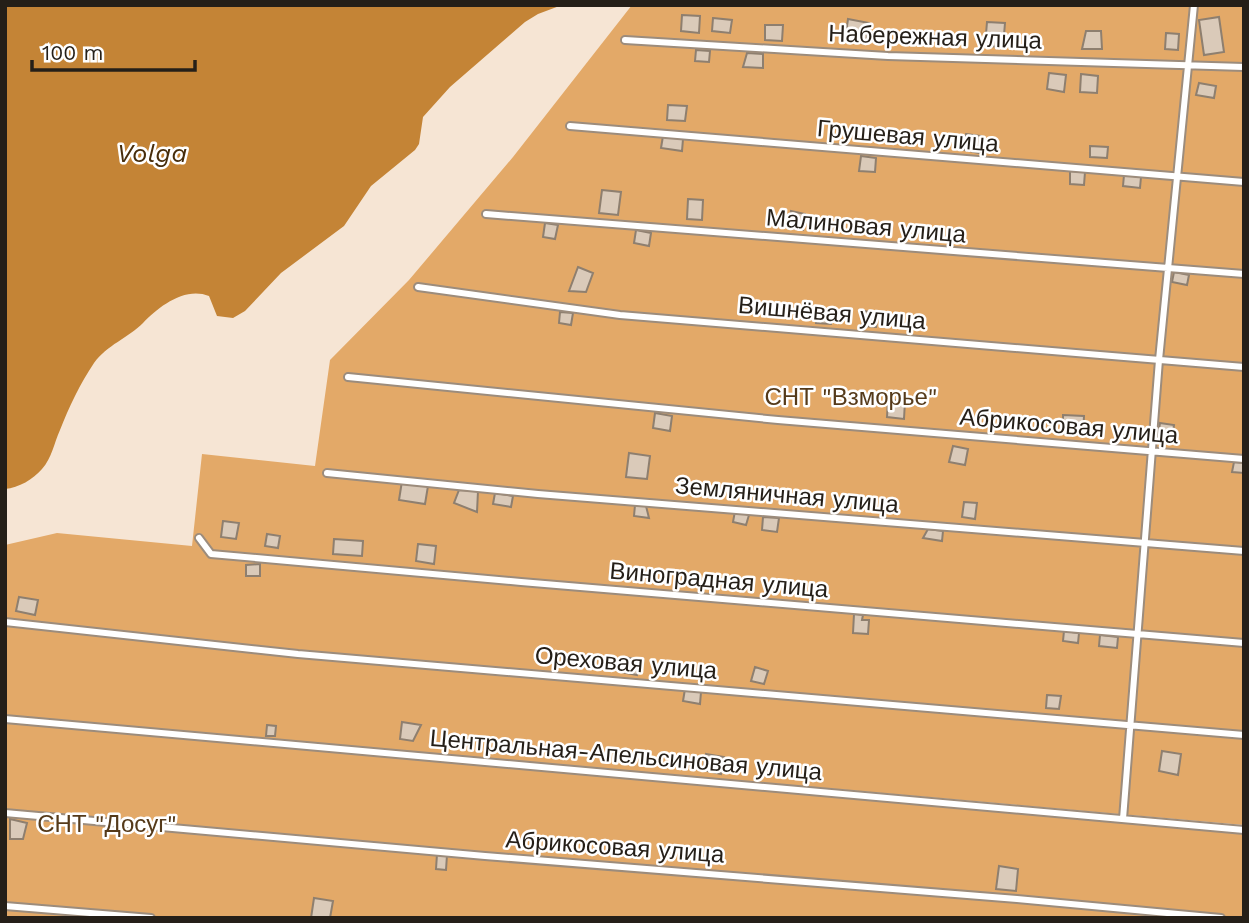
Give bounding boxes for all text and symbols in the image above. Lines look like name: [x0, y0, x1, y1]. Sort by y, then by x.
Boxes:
street label: Набережная улица: [828, 19, 1043, 55]
scale bar: [32, 28, 194, 72]
text: 100 m: [42, 40, 104, 65]
street label: Грушевая улица: [816, 114, 1001, 158]
water label: Volga: [117, 138, 187, 168]
street label: Малиновая улица: [765, 203, 968, 249]
street label: Вишнёвая улица: [737, 291, 928, 335]
park label: СНТ "Взморье": [765, 383, 937, 411]
street label: Абрикосовая улица: [959, 402, 1180, 450]
street label: Земляничная улица: [674, 471, 901, 519]
street label: Виноградная улица: [609, 556, 830, 604]
street label: Ореховая улица: [534, 641, 719, 685]
street label: Центральная-Апельсиновая улица: [429, 724, 824, 786]
park label: СНТ "Досуг": [37, 810, 177, 838]
street label: Абрикосовая улица: [505, 825, 726, 869]

